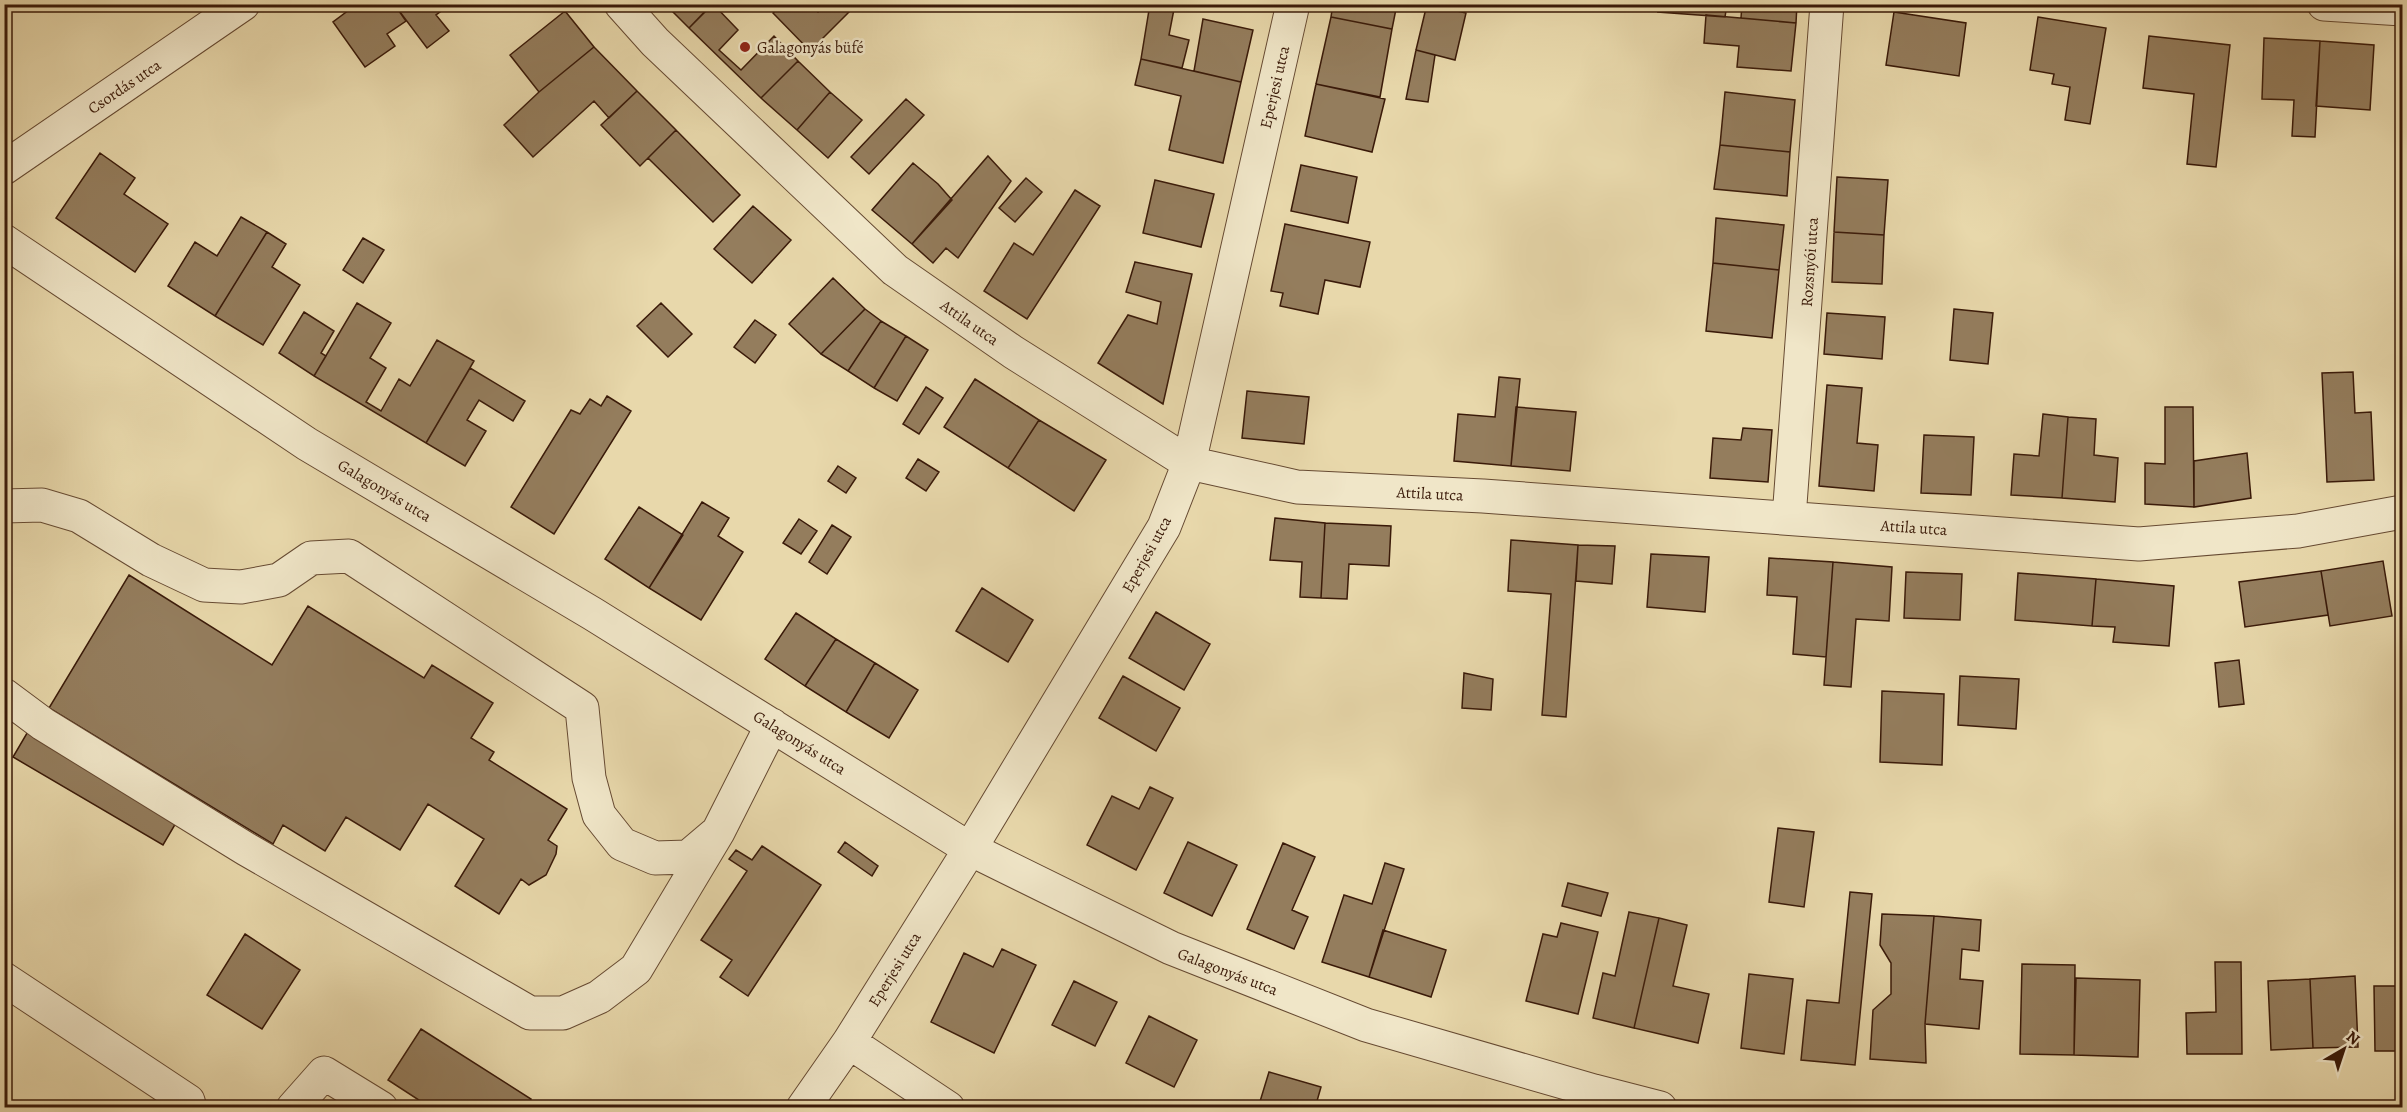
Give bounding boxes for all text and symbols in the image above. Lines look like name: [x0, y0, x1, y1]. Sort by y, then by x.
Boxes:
place label: Galagonyás büfé: [757, 37, 864, 59]
marker: Galagonyás büfé: [738, 40, 752, 54]
street label: Eperjesi utca: [1255, 43, 1295, 131]
street label: Csordás utca: [84, 54, 166, 119]
street label: Rozsnyói utca: [1796, 216, 1824, 308]
street label: Attila utca: [935, 294, 1004, 351]
street label: Galagonyás utca: [334, 454, 436, 528]
street label: Attila utca: [1395, 481, 1464, 507]
street label: Eperjesi utca: [1117, 512, 1177, 597]
street label: Attila utca: [1879, 515, 1949, 541]
street label: Galagonyás utca: [749, 706, 851, 780]
street label: Eperjesi utca: [863, 927, 927, 1011]
street label: Galagonyás utca: [1174, 943, 1281, 1001]
north arrow: [2314, 1019, 2374, 1079]
text: N: [2341, 1026, 2365, 1051]

